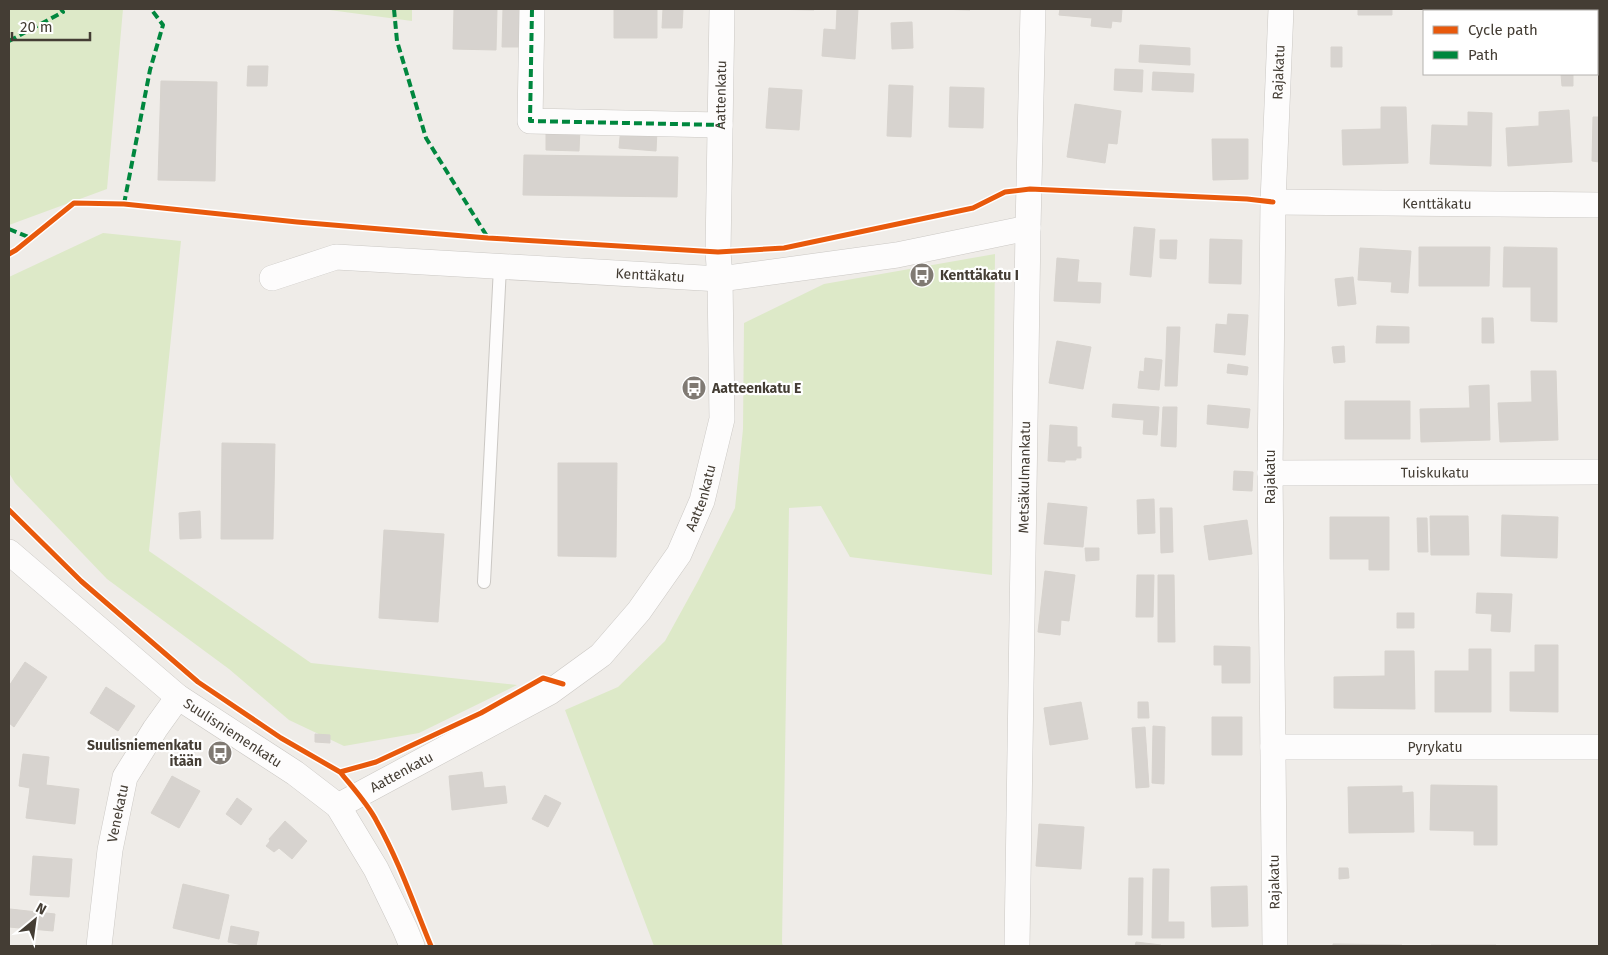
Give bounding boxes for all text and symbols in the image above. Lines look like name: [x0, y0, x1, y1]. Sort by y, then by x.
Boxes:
scale bar: [12, 10, 90, 42]
legend: [1423, 10, 1598, 75]
text: 20 m: [20, 18, 53, 36]
text: Cycle path: [1468, 21, 1538, 39]
street label: Rajakatu: [1269, 44, 1289, 100]
text: Path: [1468, 46, 1498, 64]
street label: Aattenkatu: [712, 60, 730, 130]
street label: Kenttäkatu: [1402, 195, 1472, 213]
bus stop icon: Kenttäkatu I: [909, 262, 935, 288]
street label: Kenttäkatu: [615, 265, 685, 286]
place label: Kenttäkatu I: [940, 267, 1019, 284]
bus stop icon: Aatteenkatu E: [681, 375, 707, 401]
place label: Aatteenkatu E: [711, 380, 801, 397]
street label: Metsäkulmankatu: [1015, 421, 1034, 534]
street label: Rajakatu: [1262, 449, 1279, 505]
street label: Aattenkatu: [682, 463, 720, 534]
street label: Tuiskukatu: [1401, 464, 1469, 482]
street label: Suulisniemenkatu: [180, 695, 285, 771]
place label: Suulisniemenkatu itään: [87, 737, 202, 770]
street label: Pyrykatu: [1407, 739, 1463, 756]
bus stop icon: Suulisniemenkatu itään: [207, 740, 233, 766]
street label: Aattenkatu: [367, 748, 436, 796]
street label: Venekatu: [104, 783, 132, 844]
street label: Rajakatu: [1266, 854, 1283, 910]
north arrow: [10, 895, 60, 945]
text: N: [33, 899, 49, 919]

